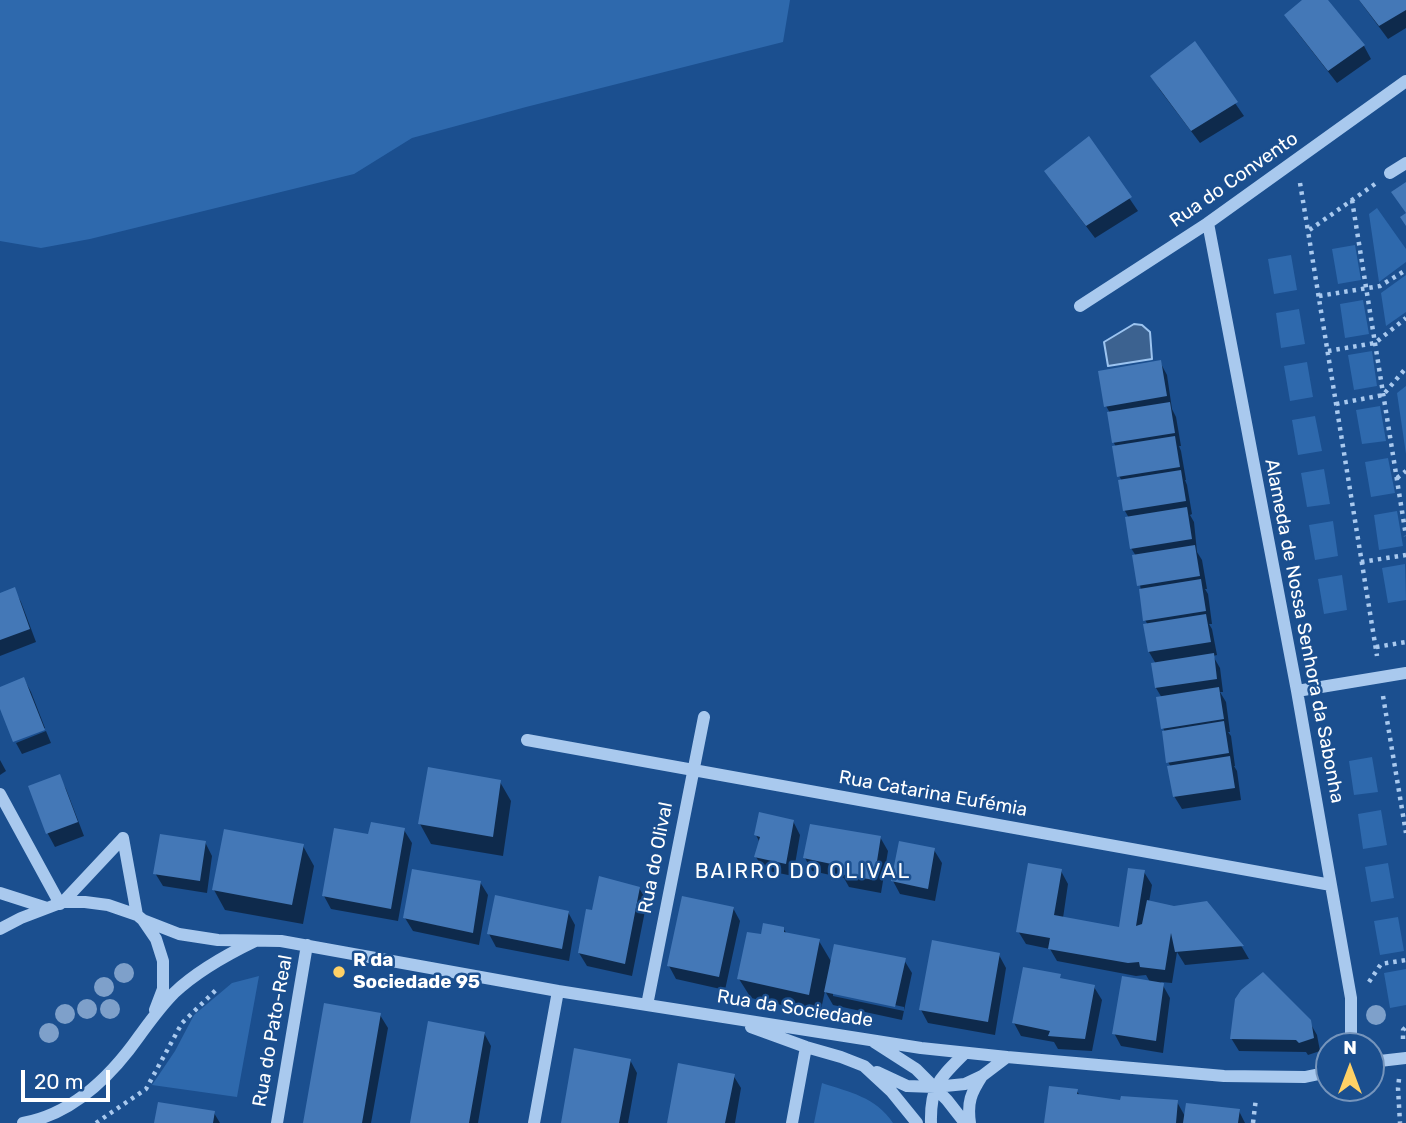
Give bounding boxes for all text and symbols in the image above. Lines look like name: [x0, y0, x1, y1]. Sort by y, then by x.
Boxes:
street label: Rua do Convento: [1166, 127, 1302, 233]
street label: Alameda de Nossa Senhora da Sabonha: [1259, 457, 1349, 805]
street label: Rua Catarina Eufémia: [837, 766, 1029, 822]
street label: Rua do Olival: [634, 800, 678, 916]
district label: BAIRRO DO OLIVAL: [697, 859, 909, 885]
place label: R da Sociedade 95: [353, 950, 480, 994]
street label: Rua do Pato-Real: [248, 953, 298, 1109]
marker: R da Sociedade 95: [331, 964, 347, 980]
street label: Rua da Sociedade: [715, 985, 875, 1033]
north arrow: [1315, 1032, 1385, 1102]
text: N: [1343, 1036, 1357, 1059]
scale bar: [24, 1056, 114, 1100]
text: 20 m: [34, 1069, 83, 1094]

